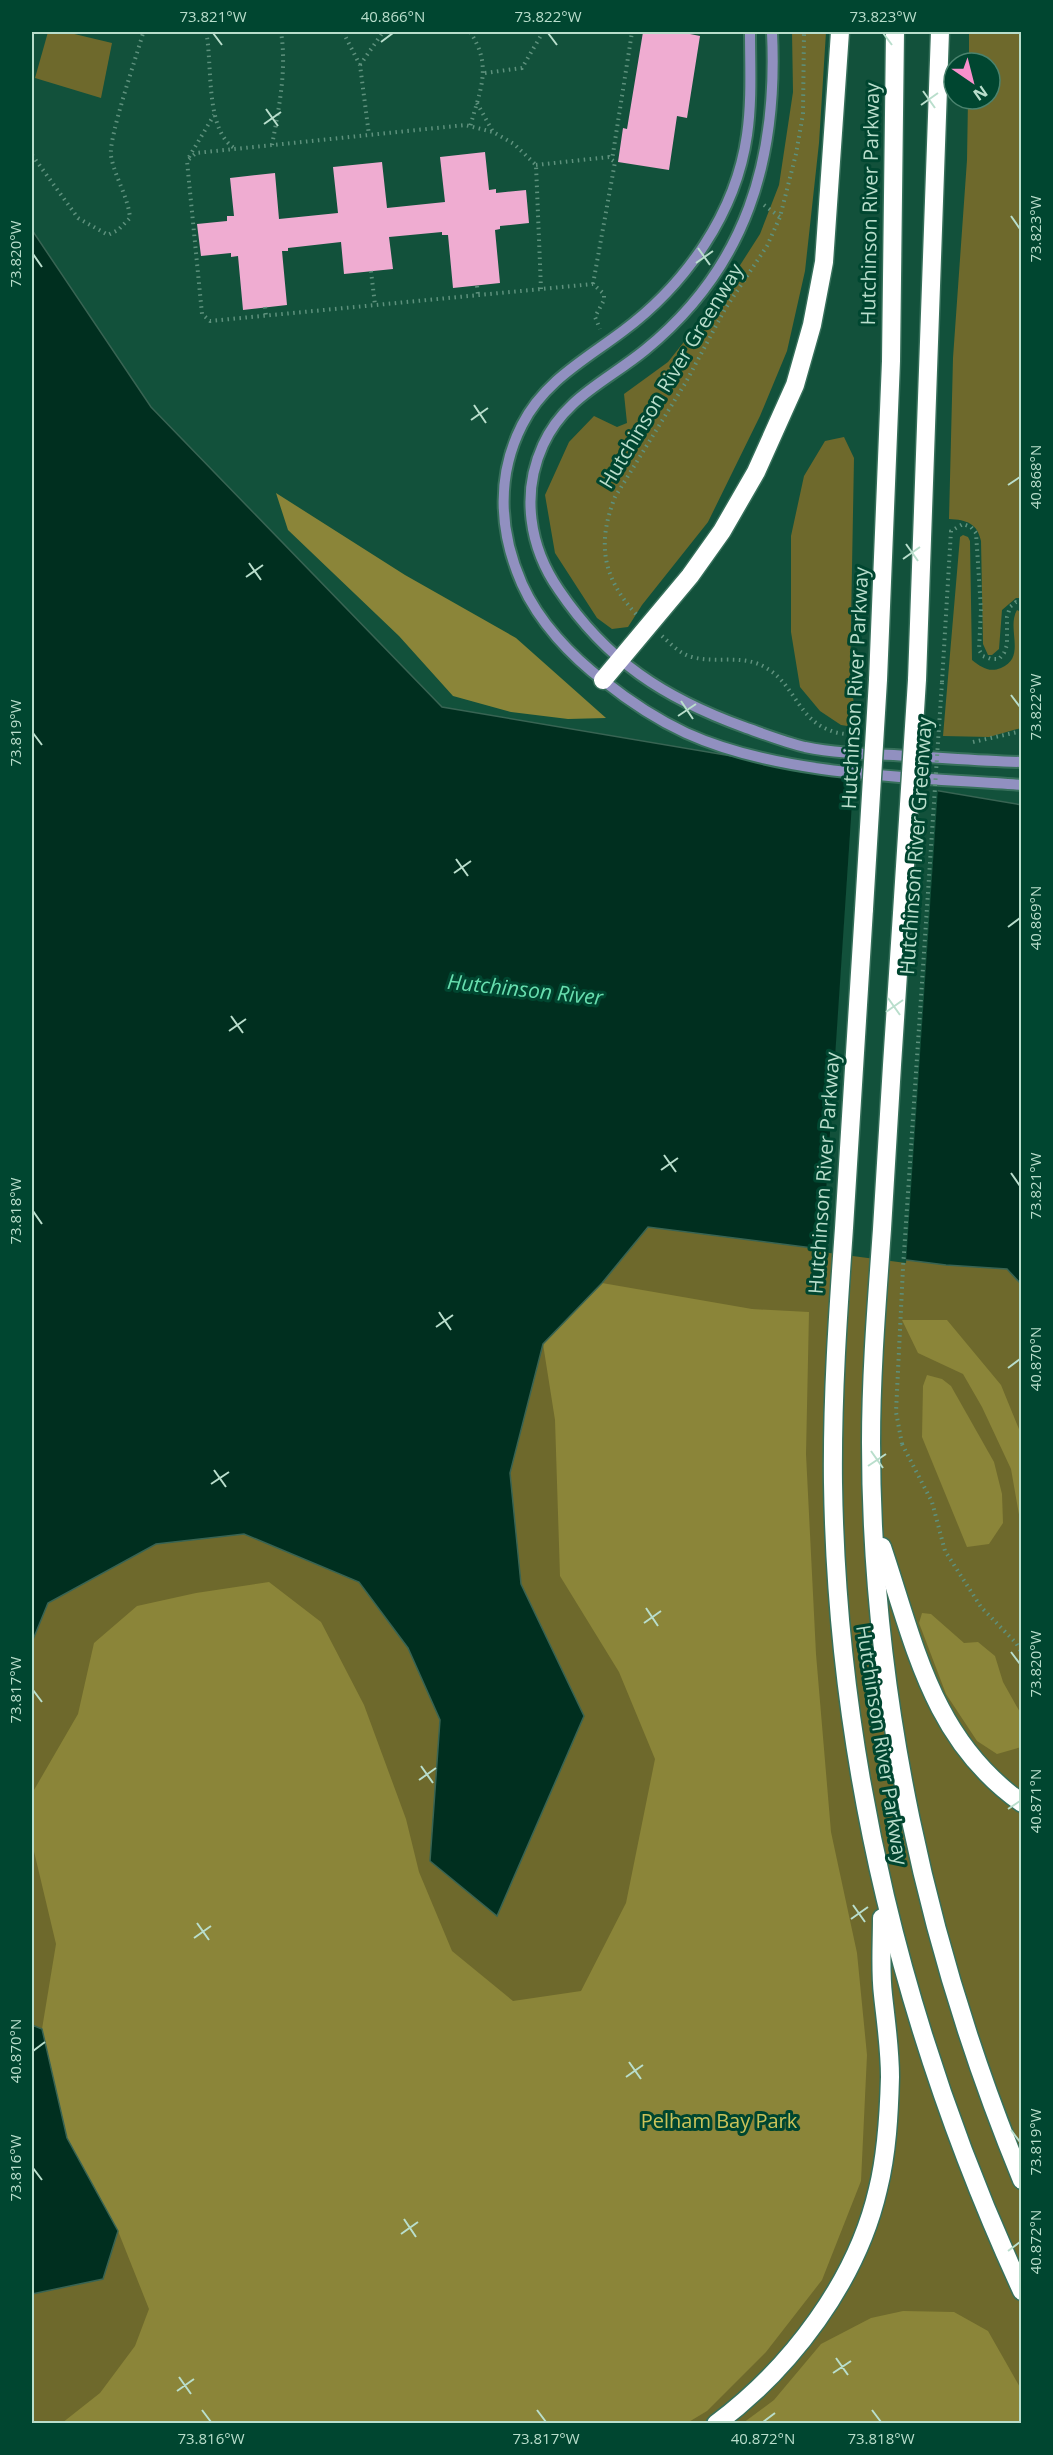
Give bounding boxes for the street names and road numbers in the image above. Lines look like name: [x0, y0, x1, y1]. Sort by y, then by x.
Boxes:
street label: Hutchinson River Parkway: [854, 81, 885, 326]
street label: Hutchinson River Greenway: [592, 257, 749, 493]
street label: Hutchinson River Parkway: [835, 565, 874, 810]
street label: Hutchinson River Greenway: [893, 715, 938, 976]
street label: Hutchinson River Parkway: [802, 1050, 846, 1295]
street label: Hutchinson River Parkway: [850, 1623, 915, 1868]

